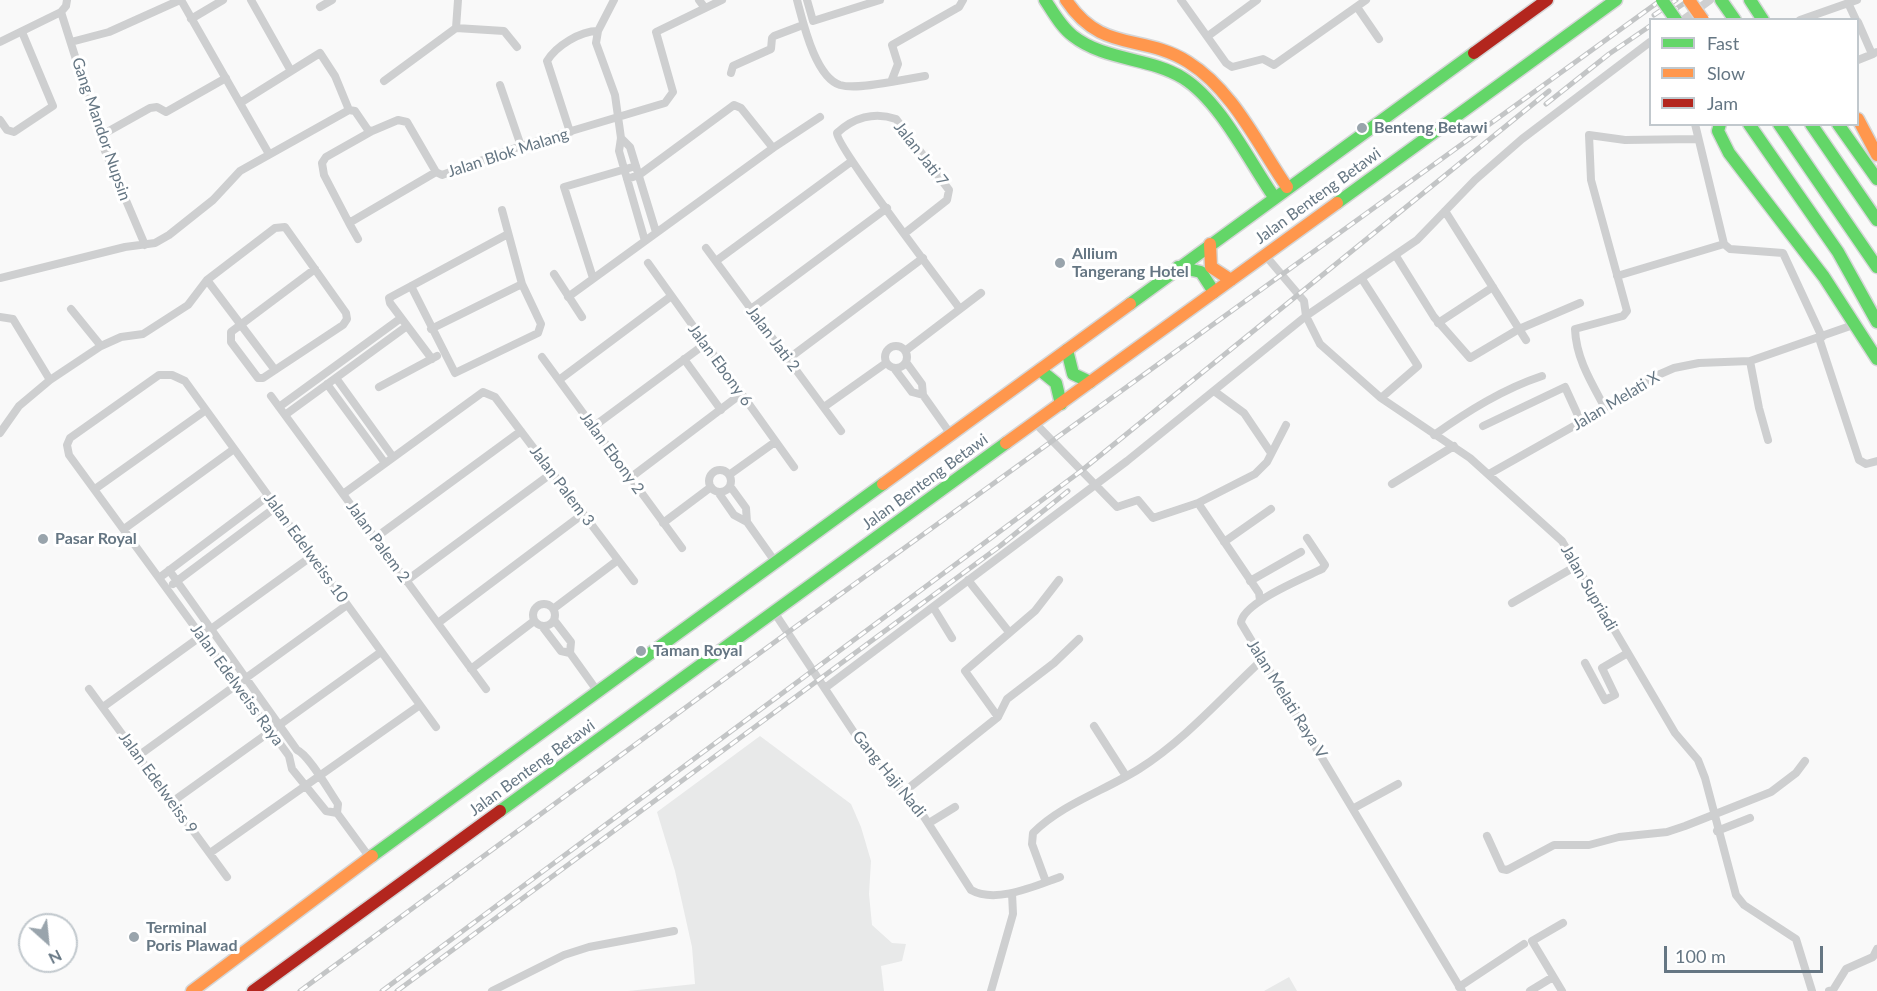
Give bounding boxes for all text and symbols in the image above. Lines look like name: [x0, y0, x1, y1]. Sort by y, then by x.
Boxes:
legend: [1649, 18, 1859, 126]
text: Fast: [1707, 32, 1739, 54]
street label: Gang Mandor Nupsin: [67, 55, 135, 203]
text: Slow: [1707, 62, 1745, 84]
text: Jam: [1707, 92, 1738, 114]
street label: Jalan Jati 7: [890, 118, 952, 190]
place label: Benteng Betawi: [1374, 118, 1487, 138]
marker: Benteng Betawi: [1355, 121, 1369, 135]
street label: Jalan Blok Malang: [445, 124, 571, 182]
street label: Jalan Benteng Betawi: [1251, 144, 1385, 248]
place label: Allium Tangerang Hotel: [1072, 244, 1189, 282]
marker: Allium Tangerang Hotel: [1053, 256, 1067, 270]
street label: Jalan Jati 2: [742, 303, 804, 375]
street label: Jalan Ebony 6: [684, 320, 756, 410]
street label: Jalan Melati X: [1569, 367, 1663, 435]
street label: Jalan Ebony 2: [576, 408, 648, 498]
street label: Jalan Benteng Betawi: [858, 430, 992, 534]
street label: Jalan Palem 3: [526, 442, 598, 530]
street label: Jalan Edelweiss 10: [260, 490, 352, 606]
street label: Jalan Palem 2: [342, 498, 414, 586]
place label: Pasar Royal: [55, 529, 137, 549]
marker: Pasar Royal: [36, 532, 50, 546]
street label: Jalan Supriadi: [1557, 542, 1621, 634]
street label: Jalan Edelweiss Raya: [186, 620, 288, 750]
street label: Jalan Melati Raya V: [1243, 636, 1331, 762]
place label: Taman Royal: [653, 641, 742, 661]
marker: Taman Royal: [634, 644, 648, 658]
street label: Jalan Benteng Betawi: [465, 716, 599, 820]
street label: Gang Haji Nadi: [848, 727, 930, 821]
street label: Jalan Edelweiss 9: [115, 728, 201, 838]
north arrow: [18, 913, 78, 973]
place label: Terminal Poris Plawad: [146, 918, 238, 956]
marker: Terminal Poris Plawad: [127, 930, 141, 944]
scale bar: [1667, 934, 1826, 972]
text: 100 m: [1675, 945, 1726, 967]
text: N: [46, 946, 65, 969]

